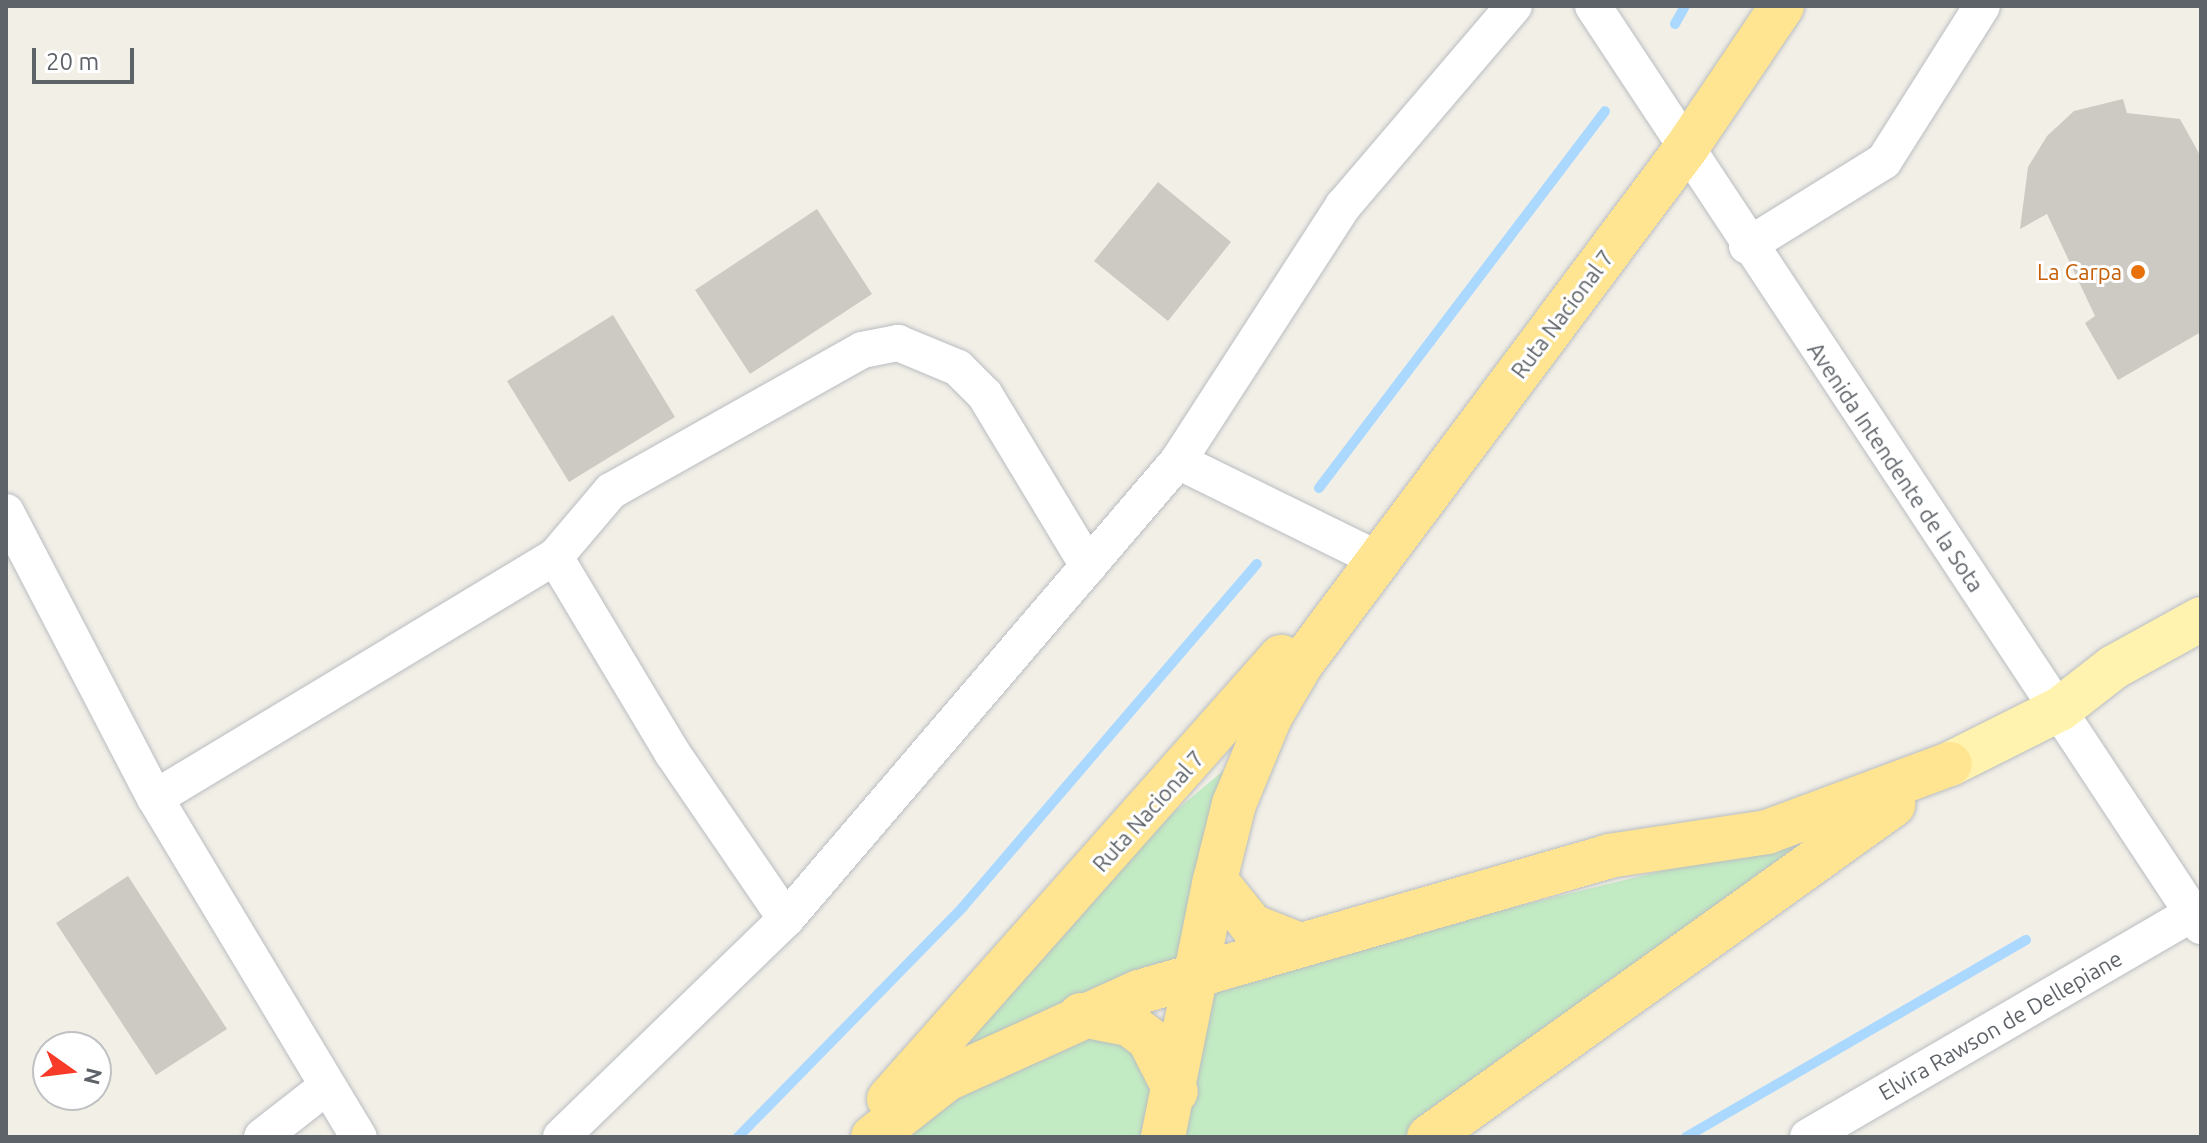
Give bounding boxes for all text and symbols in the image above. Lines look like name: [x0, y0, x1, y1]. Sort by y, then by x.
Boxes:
scale bar: [36, 32, 138, 82]
text: 20 m: [46, 48, 99, 75]
street label: Ruta Nacional 7: [1505, 245, 1619, 383]
place label: La Carpa: [2037, 259, 2122, 285]
marker: La Carpa: [2129, 263, 2147, 281]
street label: Avenida Intendente de la Sota: [1802, 337, 1990, 597]
street label: Ruta Nacional 7: [1087, 745, 1209, 877]
street label: Elvira Rawson de Dellepiane: [1874, 944, 2126, 1106]
north arrow: [32, 1031, 112, 1111]
text: N: [80, 1065, 108, 1087]

